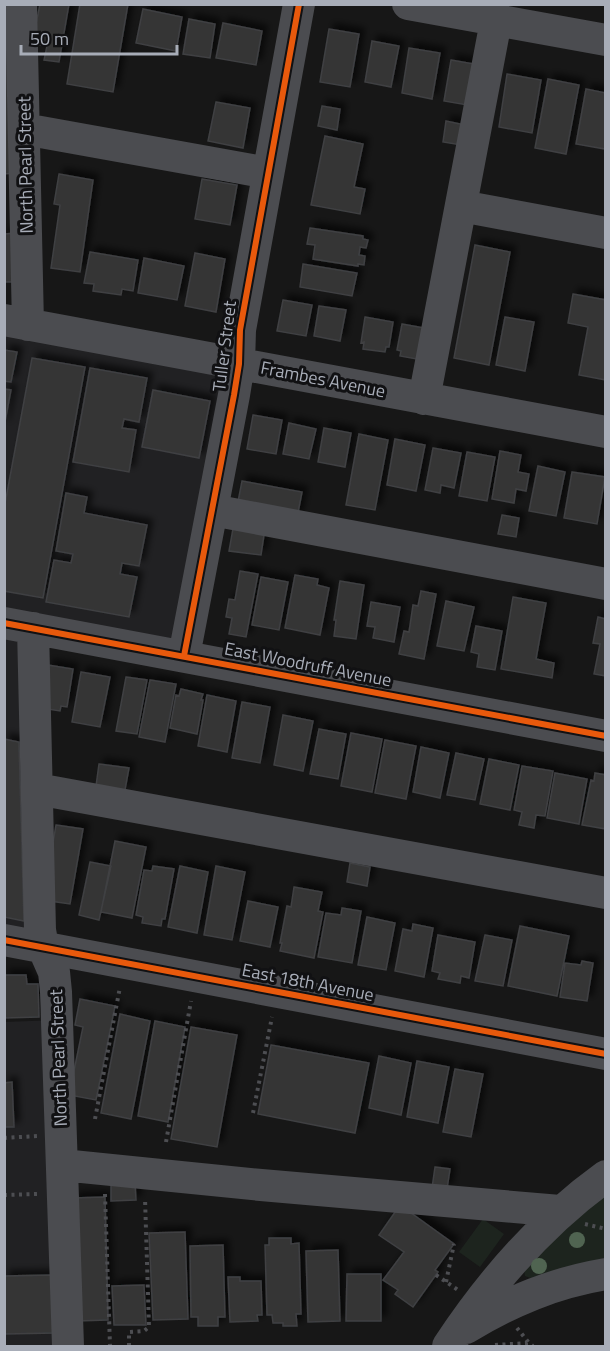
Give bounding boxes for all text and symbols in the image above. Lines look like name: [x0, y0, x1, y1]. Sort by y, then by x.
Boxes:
scale bar: [21, 18, 177, 56]
text: 50 m: [30, 25, 69, 52]
street label: North Pearl Street: [10, 95, 40, 234]
street label: Tuller Street: [205, 298, 243, 393]
street label: Frambes Avenue: [258, 354, 388, 404]
street label: East Woodruff Avenue: [222, 635, 394, 693]
street label: East 18th Avenue: [240, 956, 376, 1008]
street label: North Pearl Street: [42, 988, 74, 1127]

